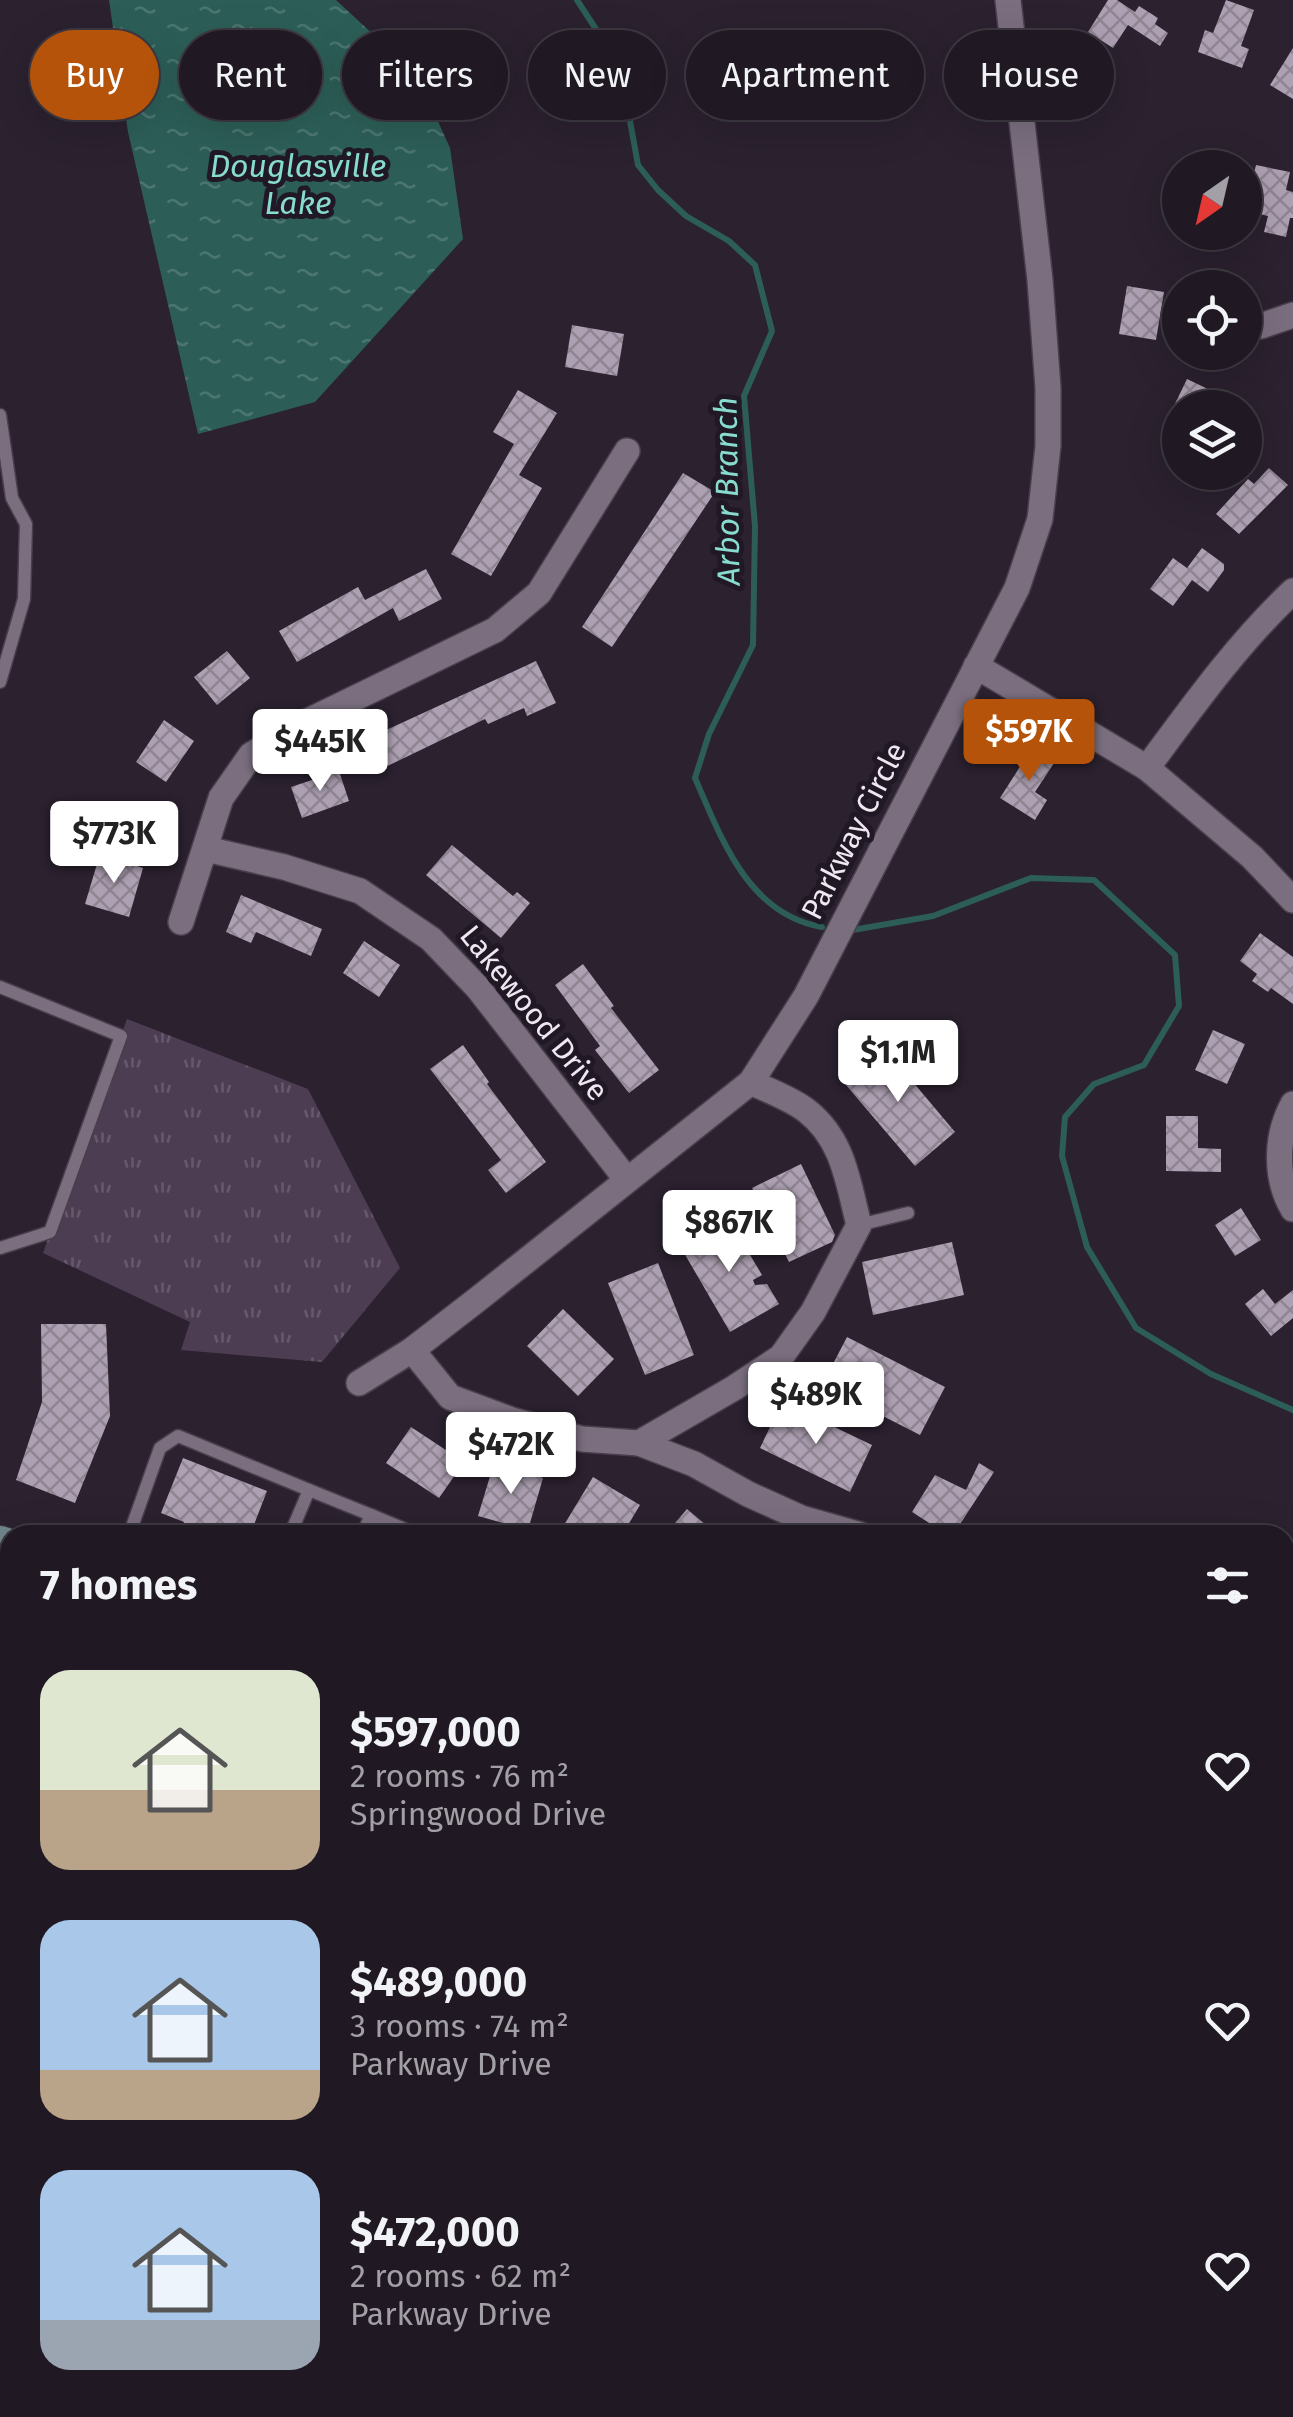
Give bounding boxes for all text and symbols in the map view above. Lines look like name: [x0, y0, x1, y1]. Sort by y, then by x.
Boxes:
chip: Buy: [30, 30, 159, 120]
chip: Rent: [179, 30, 322, 120]
chip: Filters: [342, 30, 508, 120]
chip: New: [528, 30, 666, 120]
chip: Apartment: [686, 30, 924, 120]
chip: House: [944, 30, 1114, 120]
water label: Douglasville Lake: [210, 147, 386, 222]
north arrow: [1162, 150, 1262, 250]
map controls: [1162, 150, 1262, 490]
button: locate: [1162, 270, 1262, 370]
button: layers: [1162, 390, 1262, 490]
water label: Arbor Branch: [706, 396, 748, 588]
pin: $597K: [959, 699, 1099, 784]
pin: $445K: [250, 709, 390, 794]
text: $597K: [985, 712, 1073, 750]
text: $445K: [275, 722, 365, 760]
street label: Parkway Circle: [794, 736, 914, 926]
pin: $773K: [44, 801, 184, 886]
text: $773K: [72, 814, 156, 852]
street label: Lakewood Drive: [452, 918, 616, 1108]
pin: $1.1M: [828, 1020, 968, 1105]
text: $1.1M: [860, 1033, 936, 1071]
pin: $867K: [659, 1190, 799, 1275]
text: $867K: [685, 1203, 773, 1241]
pin: $489K: [746, 1362, 886, 1447]
text: $489K: [770, 1375, 862, 1413]
pin: $472K: [441, 1412, 581, 1497]
text: $472K: [468, 1425, 554, 1463]
icon: filters: [1200, 1558, 1255, 1613]
text: 7 homes: [40, 1560, 197, 1610]
text: $597,000: [350, 1707, 521, 1757]
icon: home: [120, 1710, 240, 1830]
icon: heart: [1200, 1743, 1255, 1798]
text: 2 rooms · 76 m²: [350, 1757, 569, 1795]
text: Springwood Drive: [350, 1795, 606, 1833]
text: $489,000: [350, 1957, 527, 2007]
icon: home: [120, 1960, 240, 2080]
icon: heart: [1200, 1993, 1255, 2048]
text: 3 rooms · 74 m²: [350, 2007, 569, 2045]
text: Parkway Drive: [350, 2045, 552, 2083]
text: $472,000: [350, 2207, 520, 2257]
icon: home: [120, 2210, 240, 2330]
icon: heart: [1200, 2243, 1255, 2298]
text: 2 rooms · 62 m²: [350, 2257, 571, 2295]
text: Parkway Drive: [350, 2295, 552, 2333]

